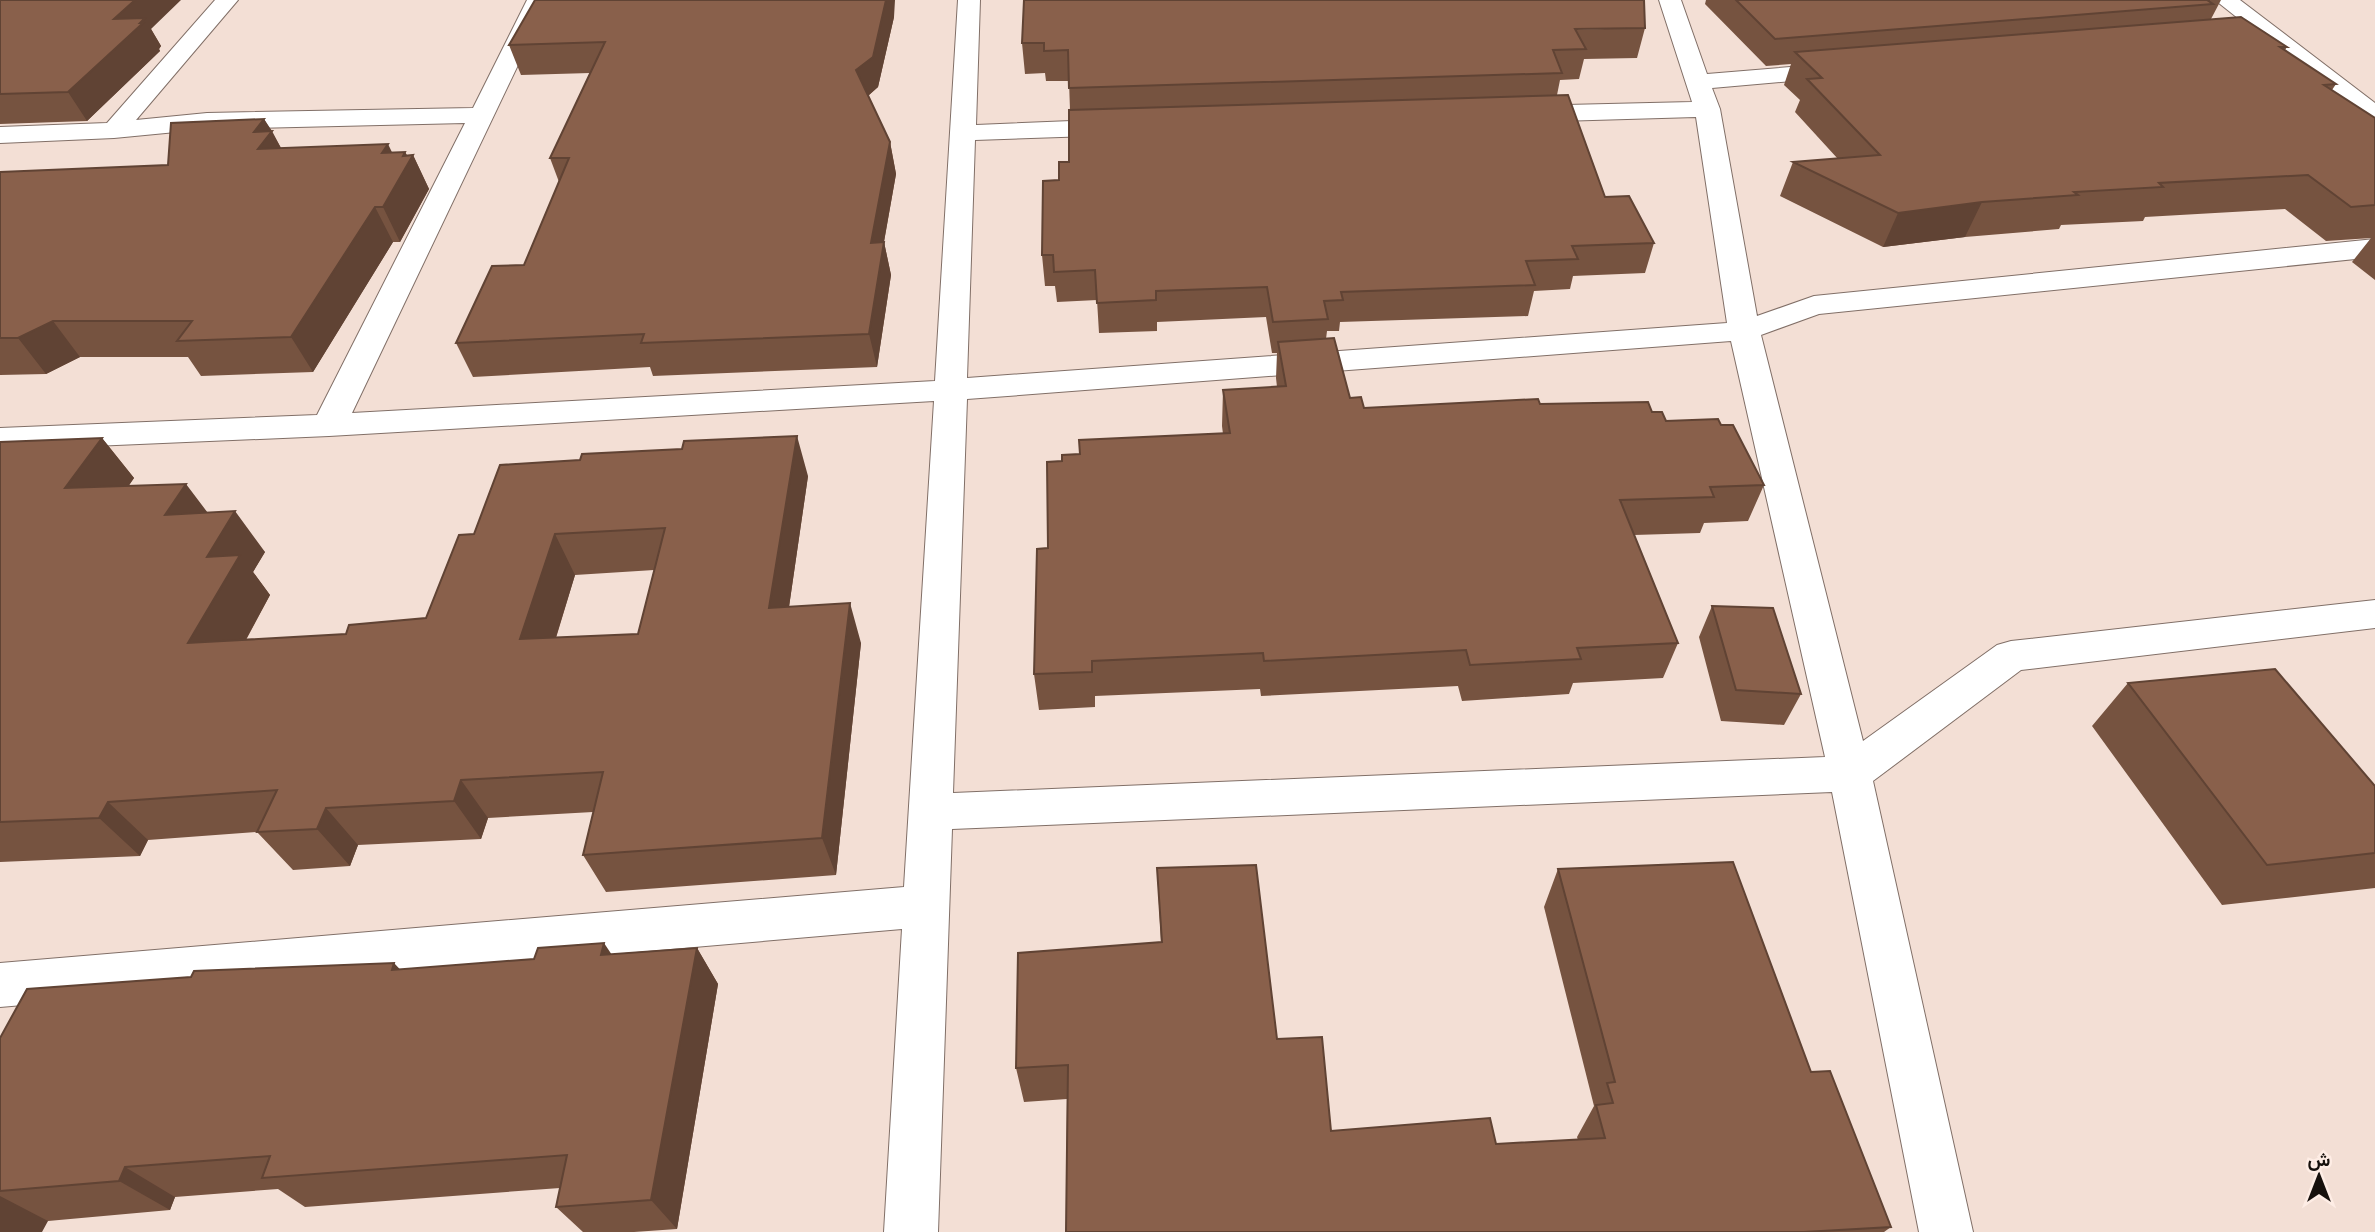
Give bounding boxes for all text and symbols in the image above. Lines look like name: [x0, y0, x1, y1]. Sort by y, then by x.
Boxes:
north arrow: [2284, 1141, 2354, 1211]
text: ش: [2308, 1149, 2331, 1171]

